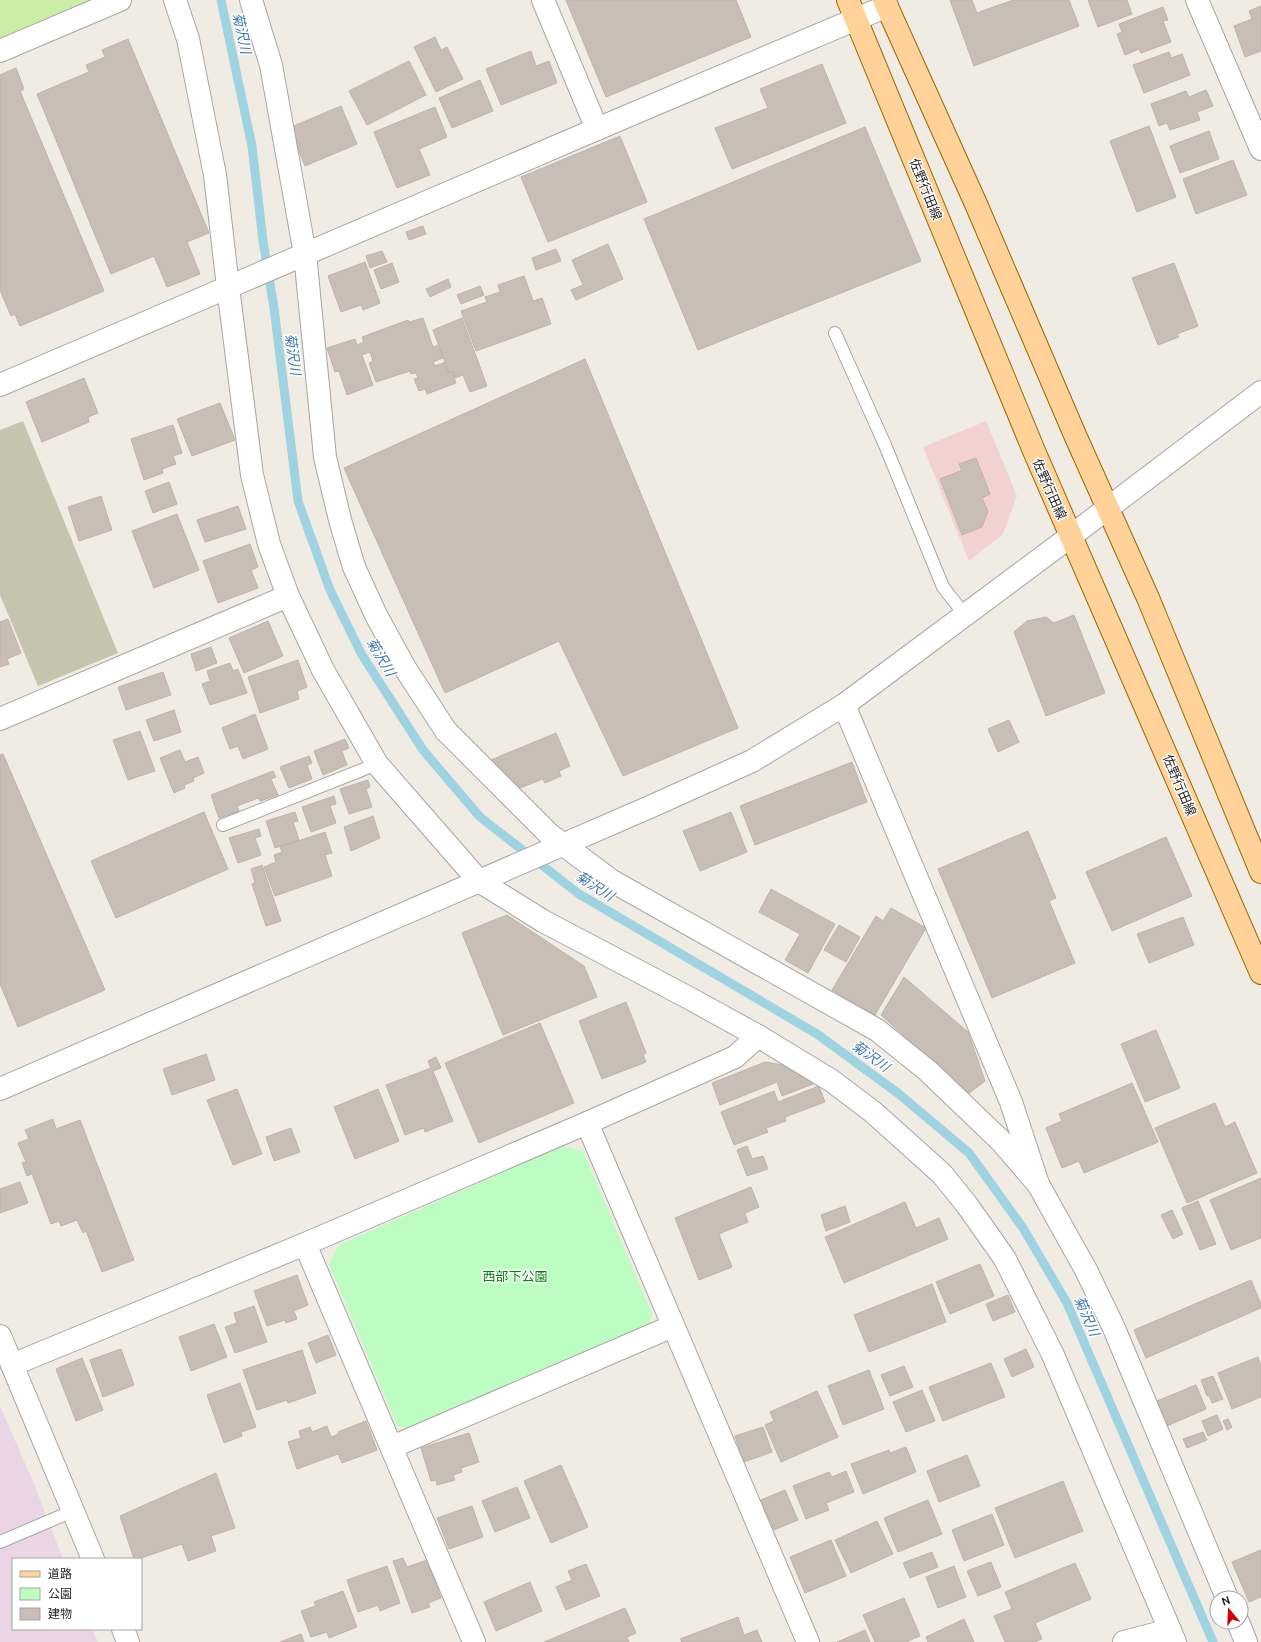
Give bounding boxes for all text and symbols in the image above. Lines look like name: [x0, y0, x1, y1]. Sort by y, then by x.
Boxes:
water label: 菊沢川: [230, 11, 255, 57]
street label: 佐野行田線: [907, 156, 945, 222]
water label: 菊沢川: [282, 332, 304, 378]
street label: 佐野行田線: [1030, 456, 1070, 522]
water label: 菊沢川: [363, 635, 400, 681]
street label: 佐野行田線: [1161, 752, 1199, 818]
water label: 菊沢川: [573, 868, 619, 905]
water label: 菊沢川: [849, 1037, 894, 1076]
park label: 西部下公園: [482, 1269, 548, 1283]
water label: 菊沢川: [1071, 1294, 1104, 1340]
legend: [12, 1558, 142, 1630]
text: 道路: [48, 1567, 72, 1580]
text: 公園: [48, 1587, 72, 1600]
north arrow: [1209, 1590, 1249, 1630]
text: N: [1220, 1594, 1232, 1608]
text: 建物: [48, 1607, 72, 1620]

